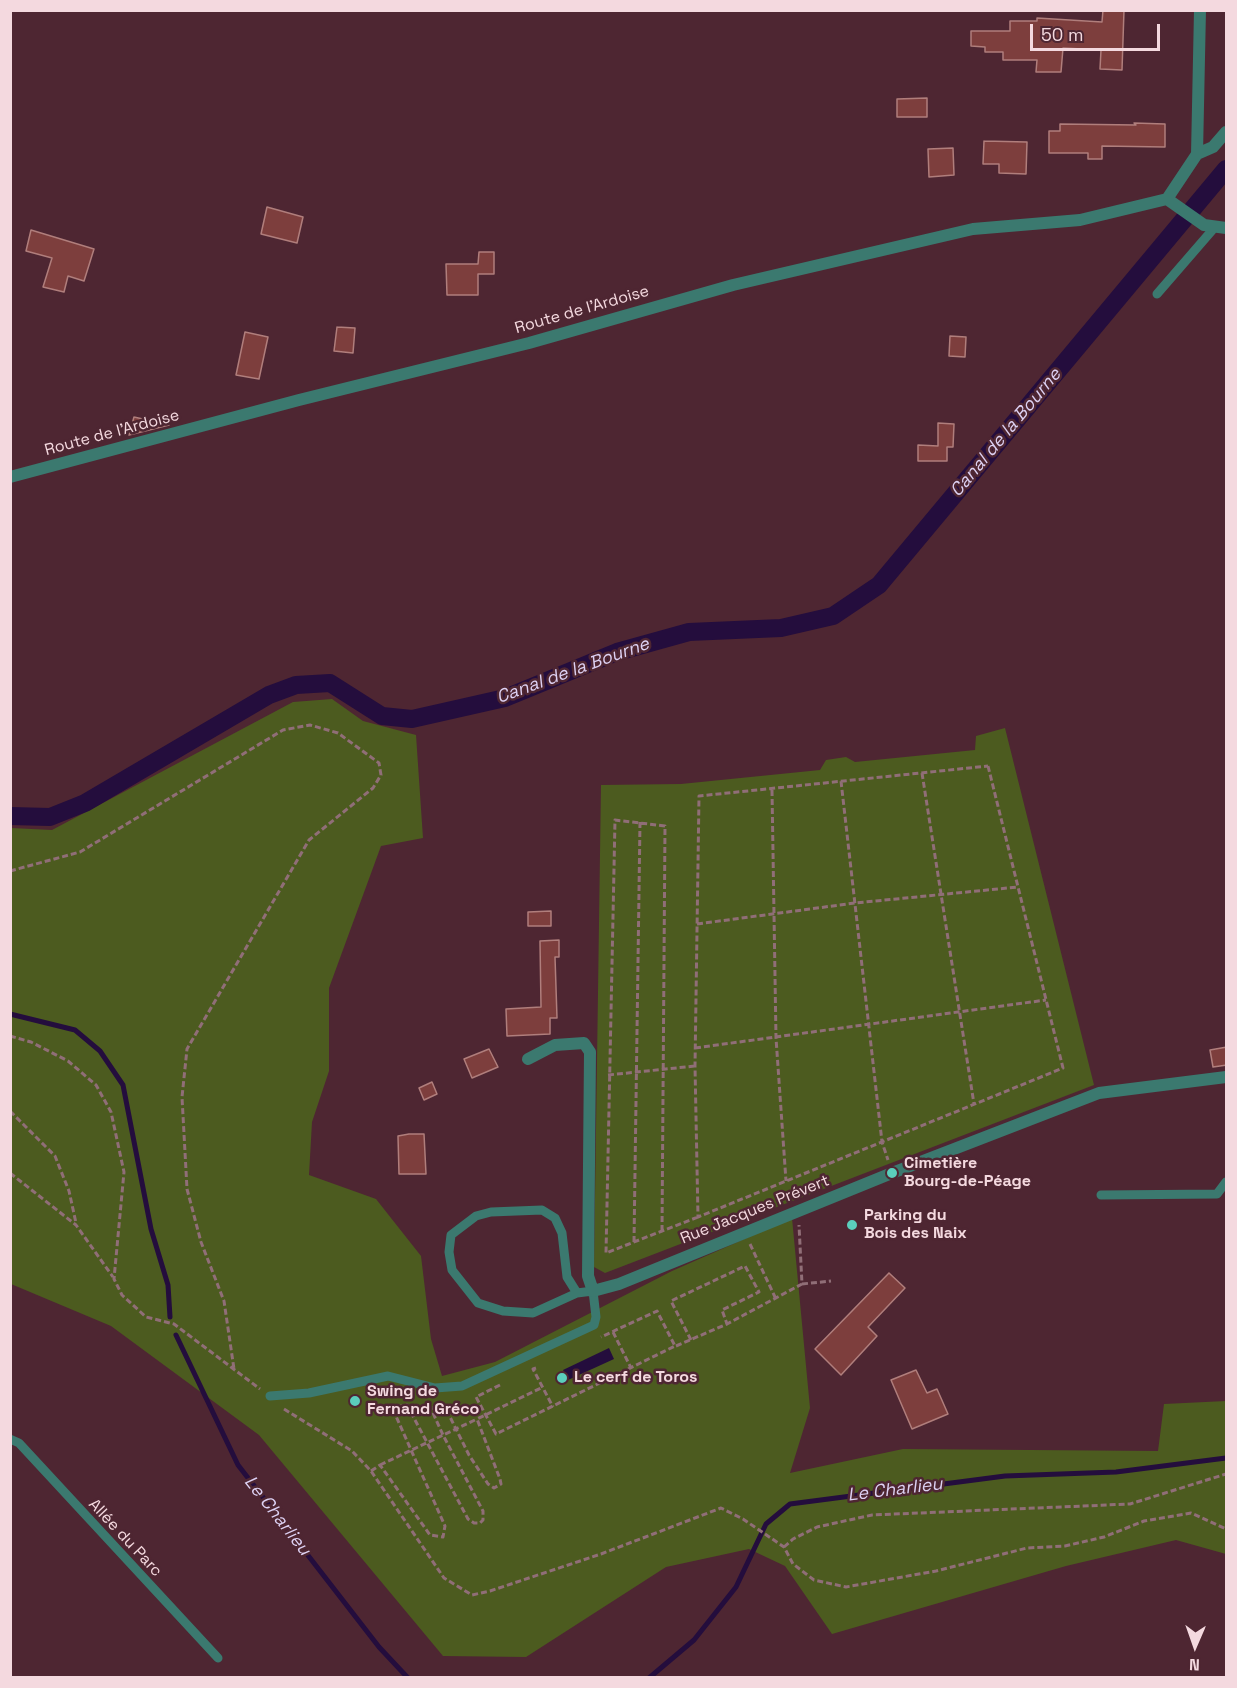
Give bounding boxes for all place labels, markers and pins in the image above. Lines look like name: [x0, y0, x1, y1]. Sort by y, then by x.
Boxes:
place label: Cimetière Bourg-de-Péage: [904, 1154, 1031, 1192]
marker: Cimetière Bourg-de-Péage: [885, 1166, 899, 1180]
place label: Parking du Bois des Naix: [864, 1206, 967, 1244]
marker: Parking du Bois des Naix: [845, 1218, 859, 1232]
place label: Le cerf de Toros: [574, 1368, 697, 1388]
marker: Le cerf de Toros: [555, 1371, 569, 1385]
place label: Swing de Fernand Gréco: [367, 1382, 479, 1420]
marker: Swing de Fernand Gréco: [348, 1394, 362, 1408]

